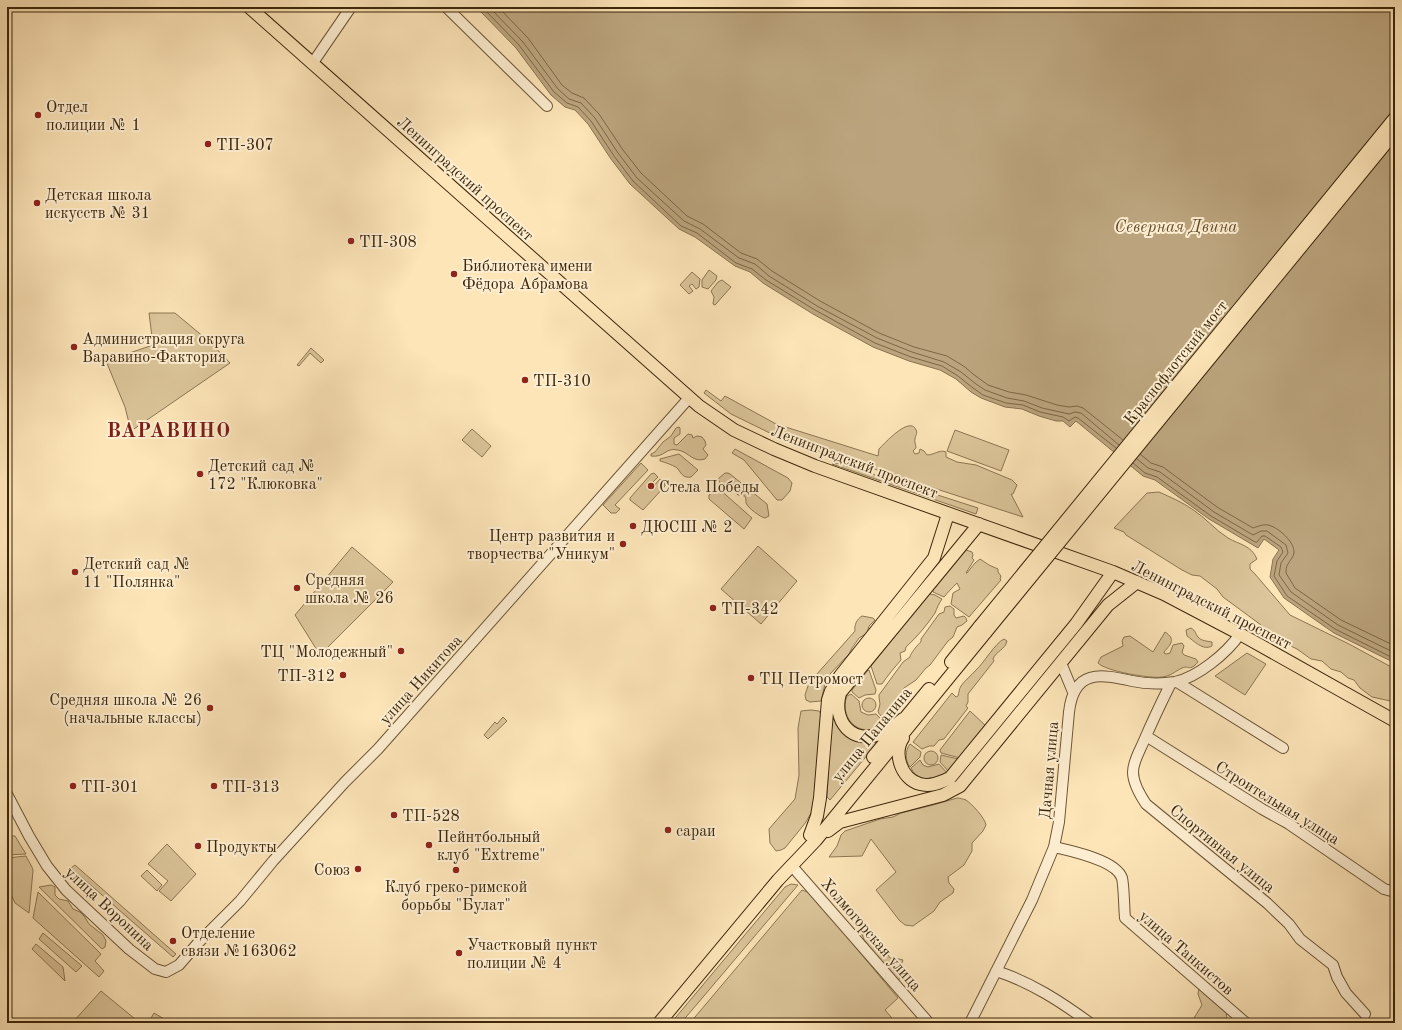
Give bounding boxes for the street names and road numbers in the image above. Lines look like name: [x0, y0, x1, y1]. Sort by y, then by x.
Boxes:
street label: Ленинградский проспект: [393, 114, 536, 245]
street label: Краснофлотский мост: [1122, 298, 1231, 428]
street label: Ленинградский проспект: [769, 424, 940, 502]
street label: Ленинградский проспект: [1128, 558, 1294, 653]
street label: улица Никитова: [377, 632, 466, 728]
street label: улица Папанина: [830, 685, 916, 786]
street label: Дачная улица: [1038, 721, 1062, 820]
street label: Строительная улица: [1212, 759, 1342, 848]
street label: Спортивная улица: [1166, 802, 1277, 897]
street label: улица Воронина: [61, 865, 156, 954]
street label: Холмогорская улица: [817, 876, 924, 995]
street label: улица Танкистов: [1135, 908, 1236, 999]

